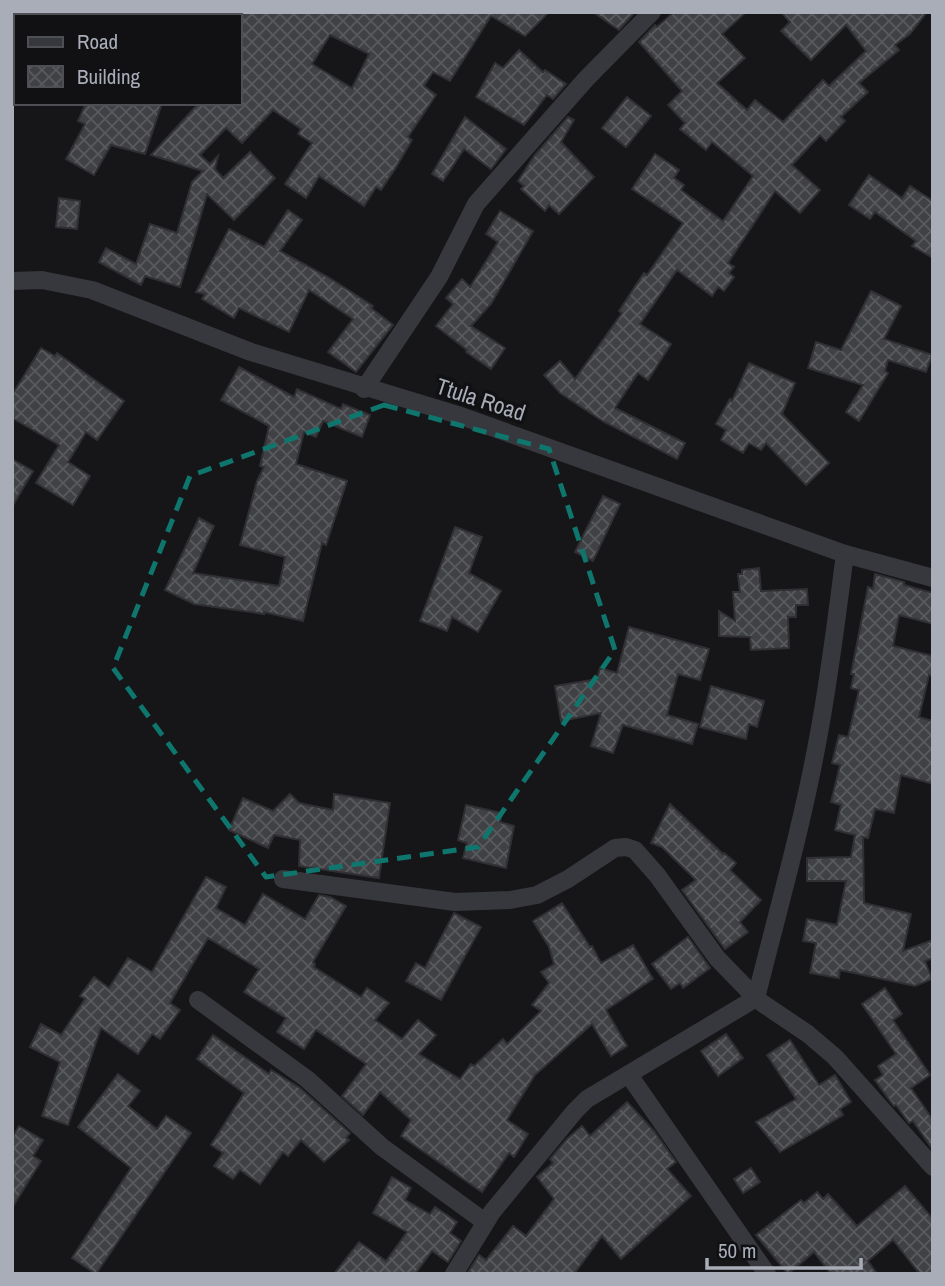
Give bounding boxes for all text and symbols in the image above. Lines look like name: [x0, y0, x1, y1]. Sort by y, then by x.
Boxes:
legend: [14, 14, 242, 105]
text: Road: [77, 27, 118, 56]
text: Building: [77, 62, 141, 91]
street label: Ttula Road: [432, 370, 530, 428]
scale bar: [707, 1226, 861, 1270]
text: 50 m: [718, 1236, 756, 1265]

